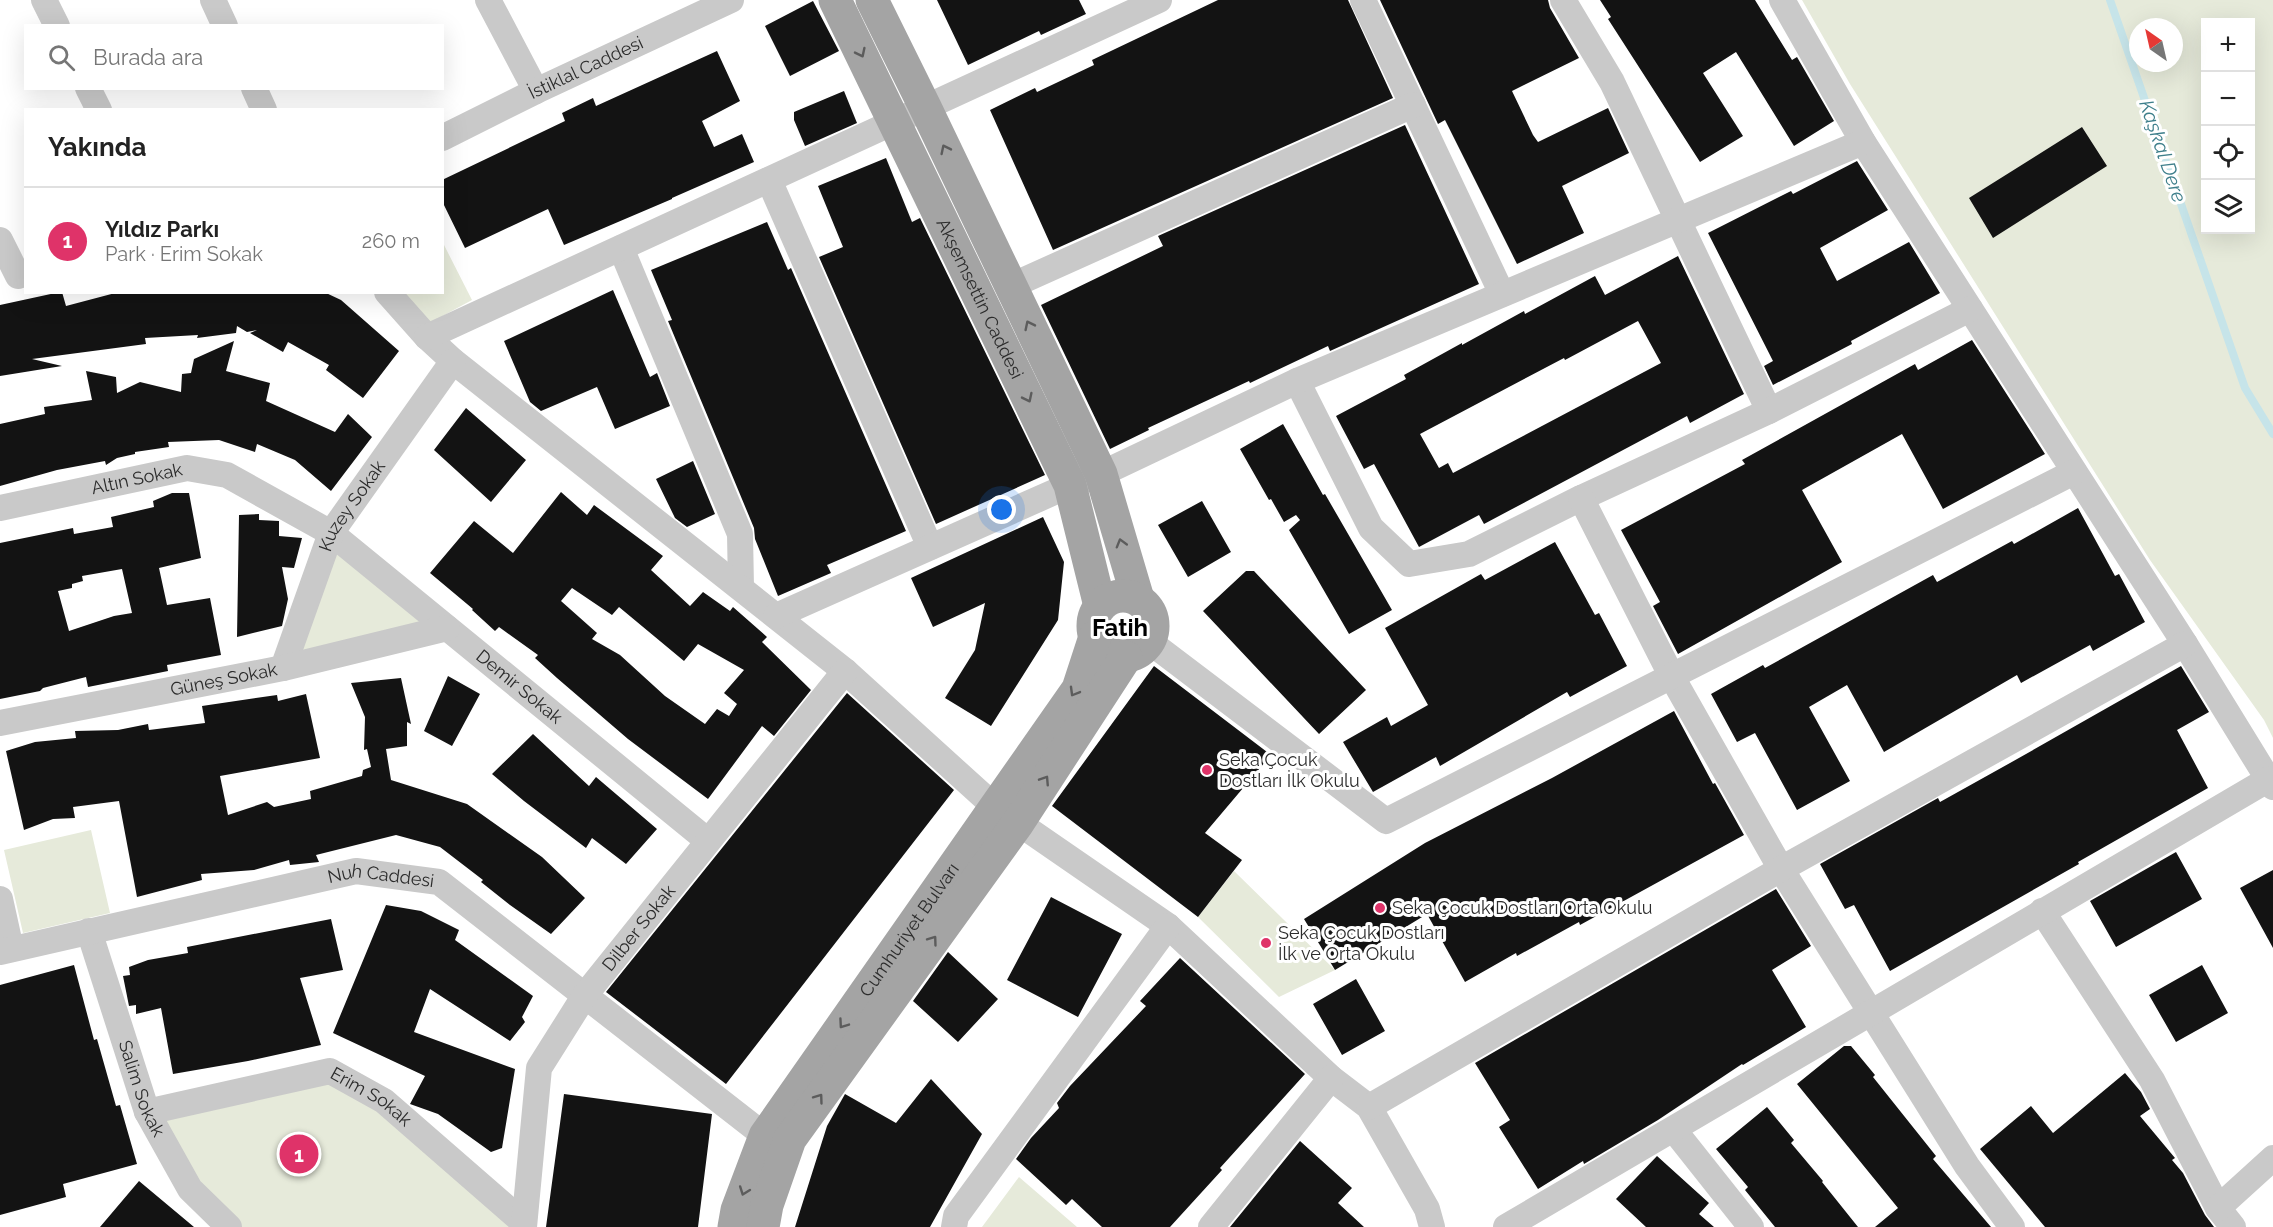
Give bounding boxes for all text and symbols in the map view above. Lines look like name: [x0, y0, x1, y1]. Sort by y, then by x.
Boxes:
north arrow: [2129, 18, 2183, 72]
map controls: [2201, 18, 2255, 234]
button: +: [2201, 18, 2255, 72]
search box: [24, 24, 444, 90]
street label: İstiklal Caddesi: [525, 32, 646, 103]
icon: search: [45, 41, 78, 74]
text: Burada ara: [93, 44, 203, 70]
one-way arrow: [853, 46, 865, 57]
button: −: [2201, 72, 2255, 126]
water label: Kaşkal Dere: [2134, 97, 2192, 206]
button: locate: [2201, 126, 2255, 180]
text: Yakında: [48, 132, 146, 162]
one-way arrow: [941, 144, 953, 155]
button: layers: [2201, 180, 2255, 234]
street label: Akşemsettin Caddesi: [932, 215, 1028, 382]
text: Yıldız Parkı: [105, 216, 219, 242]
text: 1: [63, 229, 72, 253]
text: 260 m: [362, 229, 420, 253]
text: Park · Erim Sokak: [105, 242, 263, 266]
one-way arrow: [1025, 320, 1037, 331]
one-way arrow: [1020, 392, 1032, 403]
street label: Kuzey Sokak: [314, 456, 389, 554]
street label: Altın Sokak: [89, 458, 185, 498]
your location: [987, 495, 1016, 524]
one-way arrow: [1116, 538, 1128, 549]
district label: Fatih: [1092, 613, 1148, 642]
street label: Demir Sokak: [472, 645, 567, 728]
street label: Güneş Sokak: [168, 658, 279, 700]
one-way arrow: [1070, 686, 1082, 696]
place label: Seka Çocuk Dostları İlk Okulu: [1219, 749, 1360, 791]
marker: Seka Çocuk Dostları İlk Okulu: [1200, 763, 1214, 777]
one-way arrow: [1038, 776, 1049, 787]
street label: Cumhuriyet Bulvarı: [855, 859, 963, 1000]
street label: Nuh Caddesi: [325, 860, 435, 891]
street label: Dilber Sokak: [598, 880, 680, 975]
place label: Seka Çocuk Dostları Orta Okulu: [1392, 897, 1653, 918]
marker: Seka Çocuk Dostları Orta Okulu: [1373, 901, 1387, 915]
place label: Seka Çocuk Dostları İlk ve Orta Okulu: [1278, 922, 1444, 964]
one-way arrow: [926, 936, 937, 947]
marker: Seka Çocuk Dostları İlk ve Orta Okulu: [1259, 936, 1273, 950]
one-way arrow: [839, 1017, 850, 1028]
street label: Salim Sokak: [115, 1038, 170, 1140]
street label: Erim Sokak: [327, 1062, 417, 1131]
one-way arrow: [812, 1094, 823, 1105]
pin: 1: [280, 1132, 318, 1176]
one-way arrow: [739, 1185, 752, 1196]

